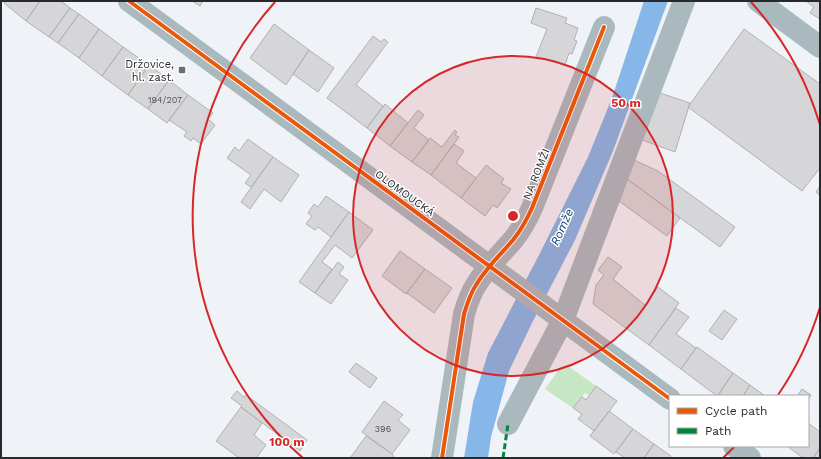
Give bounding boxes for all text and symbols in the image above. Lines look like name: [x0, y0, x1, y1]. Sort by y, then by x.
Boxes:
place label: Držovice, hl. zast.: [125, 58, 174, 84]
marker: Držovice, hl. zast.: [177, 65, 187, 75]
house number: 194/207: [148, 95, 182, 105]
text: 50 m: [611, 96, 641, 110]
street label: NA ROMŽI: [519, 146, 553, 202]
street label: OLOMOUCKÁ: [372, 167, 438, 219]
water label: Romže: [548, 206, 576, 247]
centre of rings: [506, 209, 520, 223]
legend: [669, 395, 809, 447]
text: Cycle path: [705, 404, 767, 418]
house number: 396: [375, 424, 391, 434]
text: Path: [705, 424, 731, 438]
text: 100 m: [269, 435, 305, 449]

